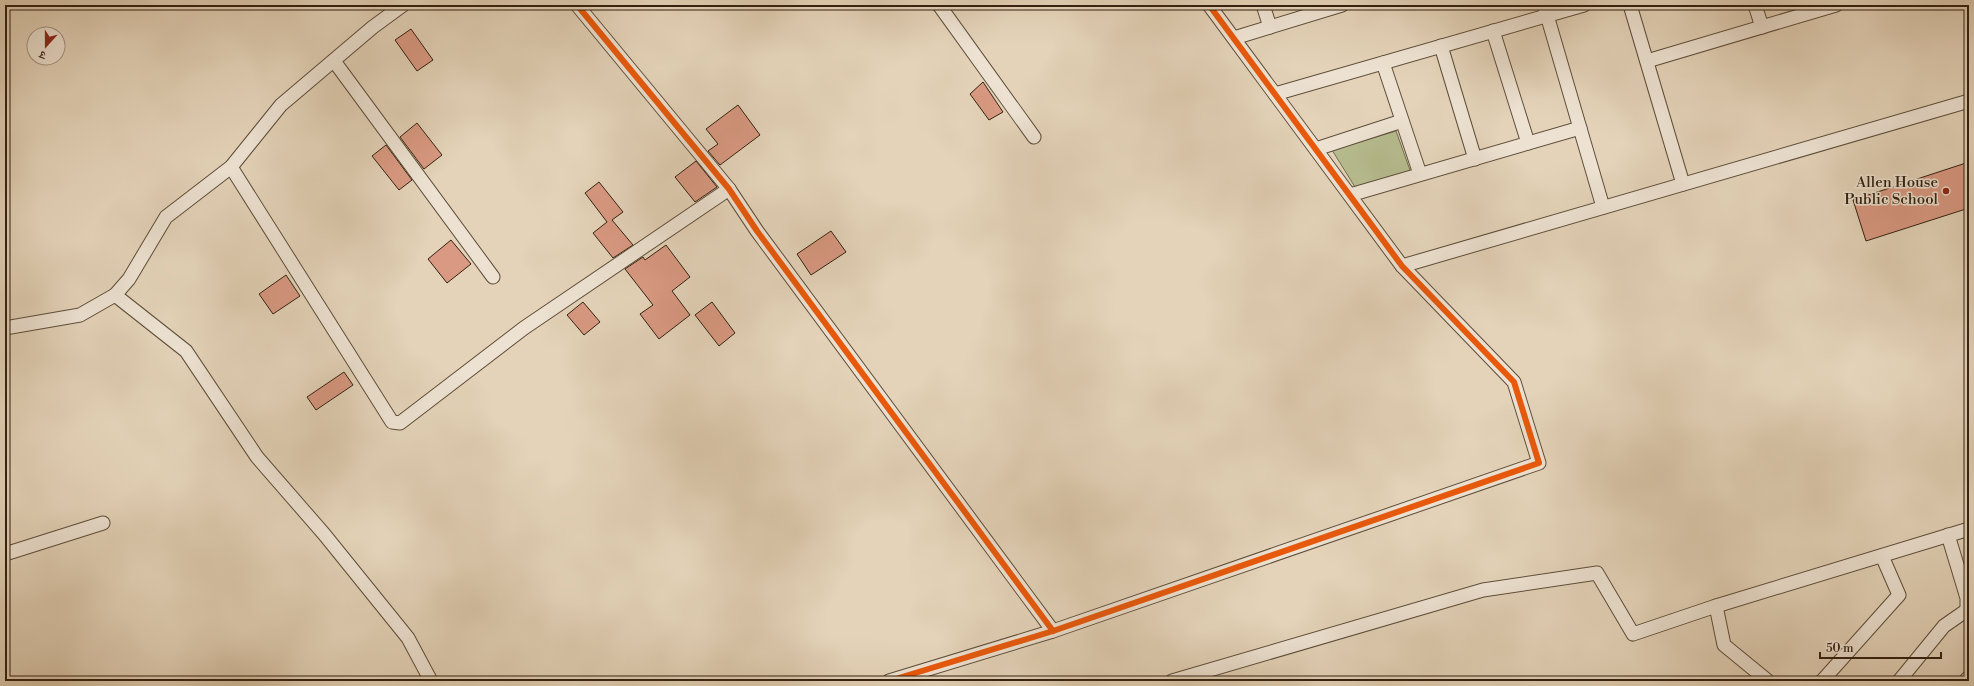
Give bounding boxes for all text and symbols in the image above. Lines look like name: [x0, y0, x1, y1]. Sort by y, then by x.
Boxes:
north arrow: [26, 26, 66, 66]
text: उ: [36, 46, 49, 62]
place label: Allen House Public School: [1844, 173, 1939, 209]
marker: Allen House Public School: [1941, 186, 1951, 196]
scale bar: [1820, 634, 1941, 660]
text: 50 m: [1826, 641, 1854, 656]

